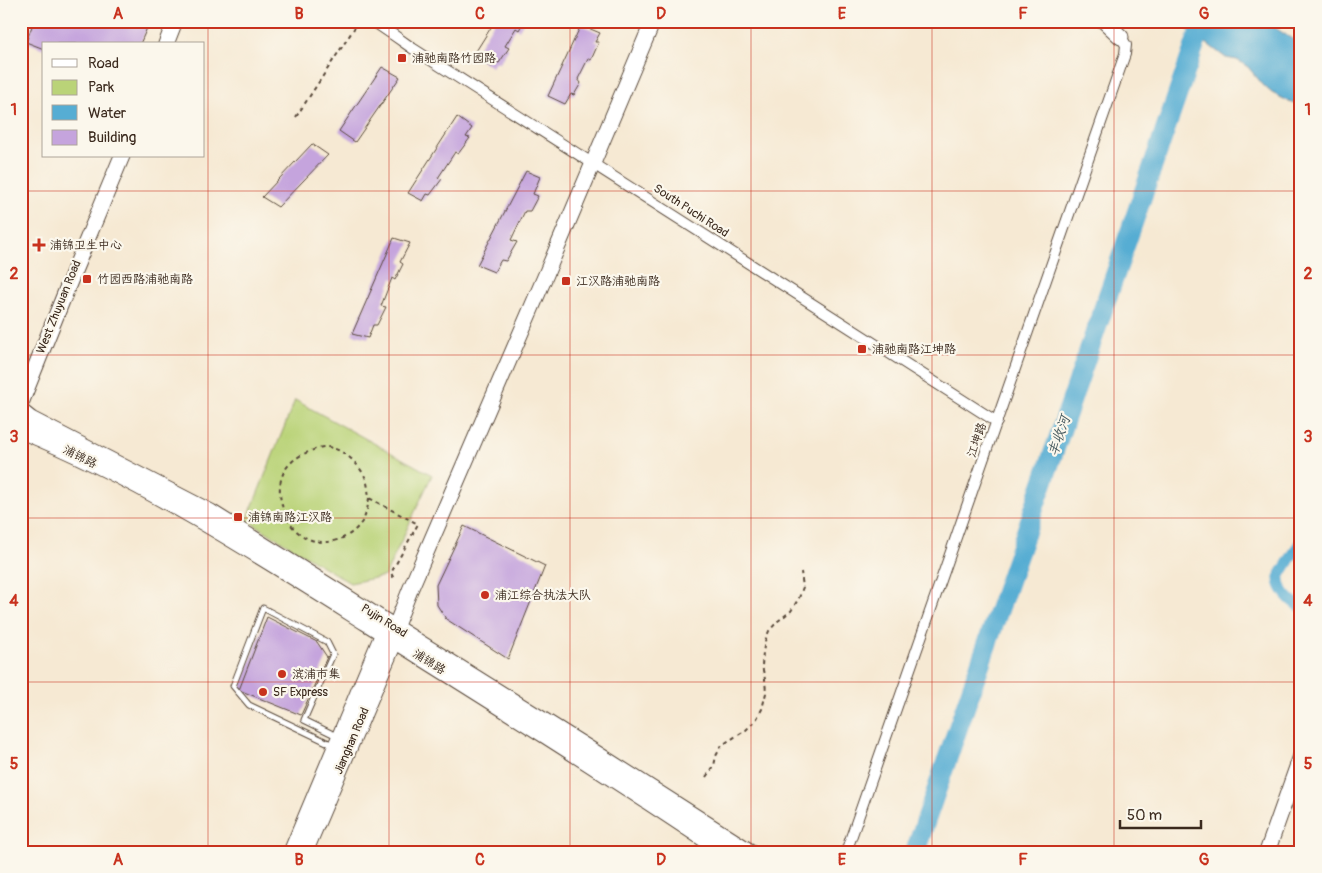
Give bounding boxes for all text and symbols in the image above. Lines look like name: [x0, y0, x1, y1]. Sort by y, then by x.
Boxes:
text: A: [113, 4, 124, 24]
text: B: [294, 4, 304, 24]
text: C: [475, 4, 485, 24]
text: D: [656, 4, 666, 24]
text: E: [838, 4, 847, 24]
text: F: [1018, 4, 1028, 24]
text: G: [1199, 4, 1210, 24]
legend: [42, 42, 205, 158]
place label: 浦驰南路竹园路: [412, 51, 496, 66]
marker: 浦驰南路竹园路: [396, 52, 408, 64]
text: Road: [88, 54, 119, 73]
text: Park: [88, 78, 115, 97]
text: 1: [11, 100, 17, 120]
text: 1: [1305, 100, 1311, 120]
text: Water: [88, 104, 127, 123]
text: Building: [88, 128, 136, 147]
street label: South Puchi Road: [651, 181, 732, 241]
marker: 浦锦卫生中心: [32, 238, 46, 252]
place label: 浦锦卫生中心: [50, 238, 122, 253]
street label: West Zhuyuan Road: [33, 258, 85, 356]
text: 2: [10, 264, 19, 284]
text: 2: [1304, 264, 1313, 284]
place label: 竹园西路浦驰南路: [97, 272, 193, 287]
marker: 竹园西路浦驰南路: [81, 273, 93, 285]
place label: 江汉路浦驰南路: [576, 274, 660, 289]
marker: 江汉路浦驰南路: [560, 275, 572, 287]
place label: 浦驰南路江坤路: [872, 342, 956, 357]
marker: 浦驰南路江坤路: [856, 343, 868, 355]
water label: 丰收河: [1044, 411, 1075, 459]
street label: 江坤路: [964, 421, 990, 459]
text: 3: [10, 427, 19, 447]
text: 3: [1304, 427, 1313, 447]
street label: 浦锦路: [61, 442, 99, 472]
place label: 浦锦南路江汉路: [248, 510, 332, 525]
marker: 浦锦南路江汉路: [232, 511, 244, 523]
place label: 浦江综合执法大队: [495, 588, 591, 603]
marker: 浦江综合执法大队: [479, 589, 491, 601]
text: 4: [9, 591, 19, 611]
text: 4: [1303, 591, 1313, 611]
street label: Pujin Road: [358, 601, 410, 641]
street label: 浦锦路: [410, 646, 448, 678]
place label: 滨浦市集: [292, 667, 341, 682]
marker: 滨浦市集: [276, 668, 288, 680]
place label: SF Express: [273, 685, 328, 700]
marker: SF Express: [257, 686, 269, 698]
street label: Jianghan Road: [331, 705, 373, 777]
text: 5: [10, 754, 19, 774]
text: 5: [1304, 754, 1313, 774]
scale bar: [1120, 798, 1201, 830]
text: 50 m: [1127, 806, 1162, 825]
text: A: [113, 850, 124, 870]
text: B: [294, 850, 304, 870]
text: C: [475, 850, 485, 870]
text: D: [656, 850, 666, 870]
text: E: [838, 850, 847, 870]
text: F: [1018, 850, 1028, 870]
text: G: [1199, 850, 1210, 870]

